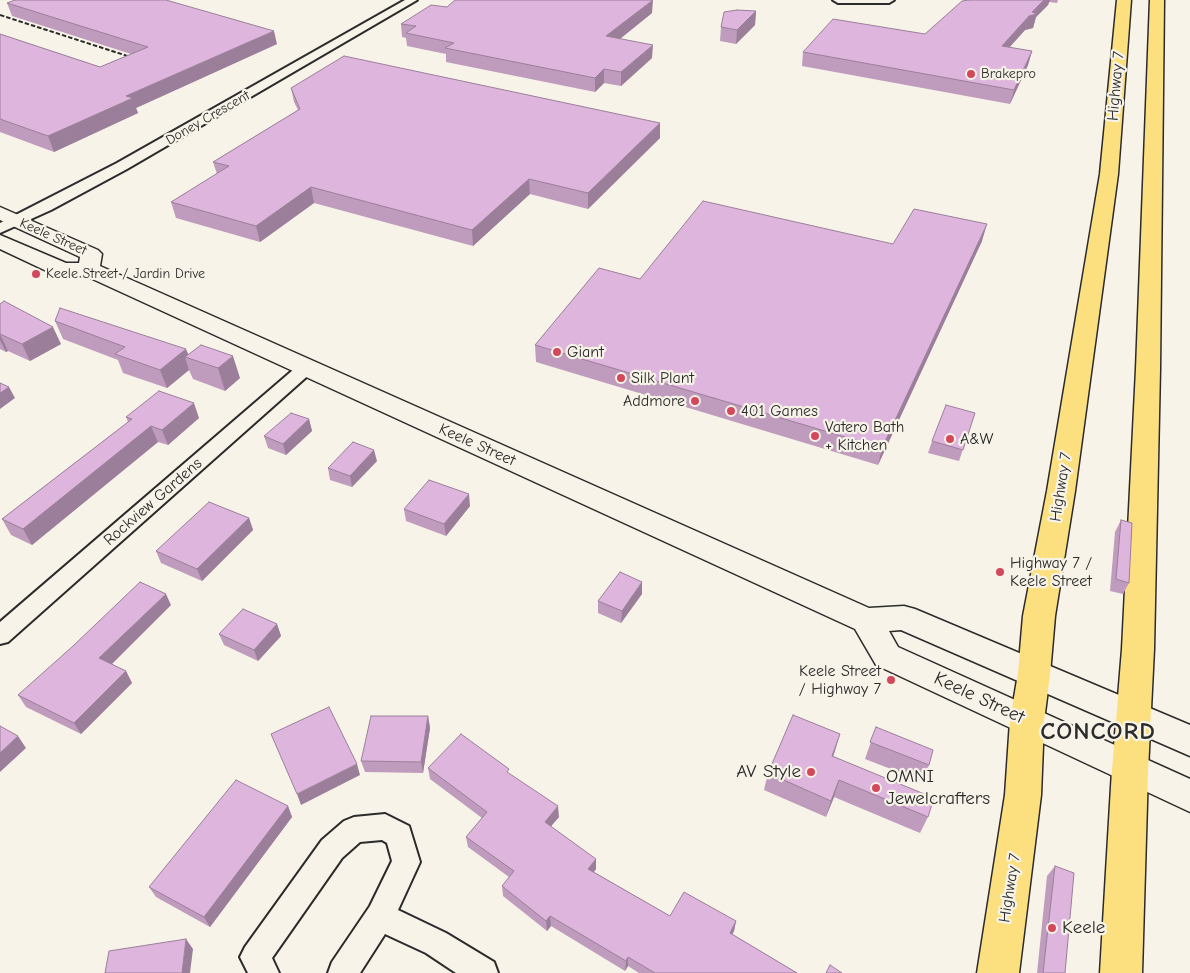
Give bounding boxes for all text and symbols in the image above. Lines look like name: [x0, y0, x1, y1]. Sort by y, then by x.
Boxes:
street label: Highway 7: [1103, 50, 1129, 122]
place label: Brakepro: [981, 66, 1036, 82]
marker: Brakepro: [965, 68, 977, 80]
street label: Doney Crescent: [163, 87, 253, 149]
street label: Keele Street: [17, 215, 89, 259]
place label: Keele Street / Jardin Drive: [46, 266, 205, 282]
marker: Keele Street / Jardin Drive: [30, 268, 42, 280]
place label: Giant: [567, 342, 604, 362]
marker: Giant: [551, 346, 563, 358]
place label: Silk Plant: [631, 368, 694, 388]
marker: Silk Plant: [615, 372, 627, 384]
place label: Addmore: [623, 391, 685, 411]
marker: Addmore: [689, 395, 701, 407]
place label: 401 Games: [741, 401, 818, 421]
marker: 401 Games: [725, 405, 737, 417]
place label: Vatero Bath + Kitchen: [825, 417, 904, 455]
street label: Keele Street: [436, 420, 518, 470]
place label: A&W: [960, 429, 993, 449]
marker: Vatero Bath + Kitchen: [809, 430, 821, 442]
marker: A&W: [944, 433, 956, 445]
street label: Highway 7: [1046, 451, 1076, 523]
street label: Rockview Gardens: [100, 454, 206, 550]
place label: Highway 7 / Keele Street: [1010, 553, 1092, 591]
marker: Highway 7 / Keele Street: [994, 566, 1006, 578]
place label: Keele Street / Highway 7: [799, 661, 881, 699]
street label: Keele Street: [930, 667, 1028, 729]
marker: Keele Street / Highway 7: [885, 674, 897, 686]
district label: CONCORD: [1039, 717, 1157, 747]
place label: AV Style: [736, 761, 801, 783]
marker: AV Style: [805, 766, 817, 778]
place label: OMNI Jewelcrafters: [886, 766, 990, 810]
marker: OMNI Jewelcrafters: [870, 782, 882, 794]
street label: Highway 7: [995, 852, 1025, 924]
place label: Keele: [1062, 917, 1105, 939]
marker: Keele: [1046, 922, 1058, 934]

